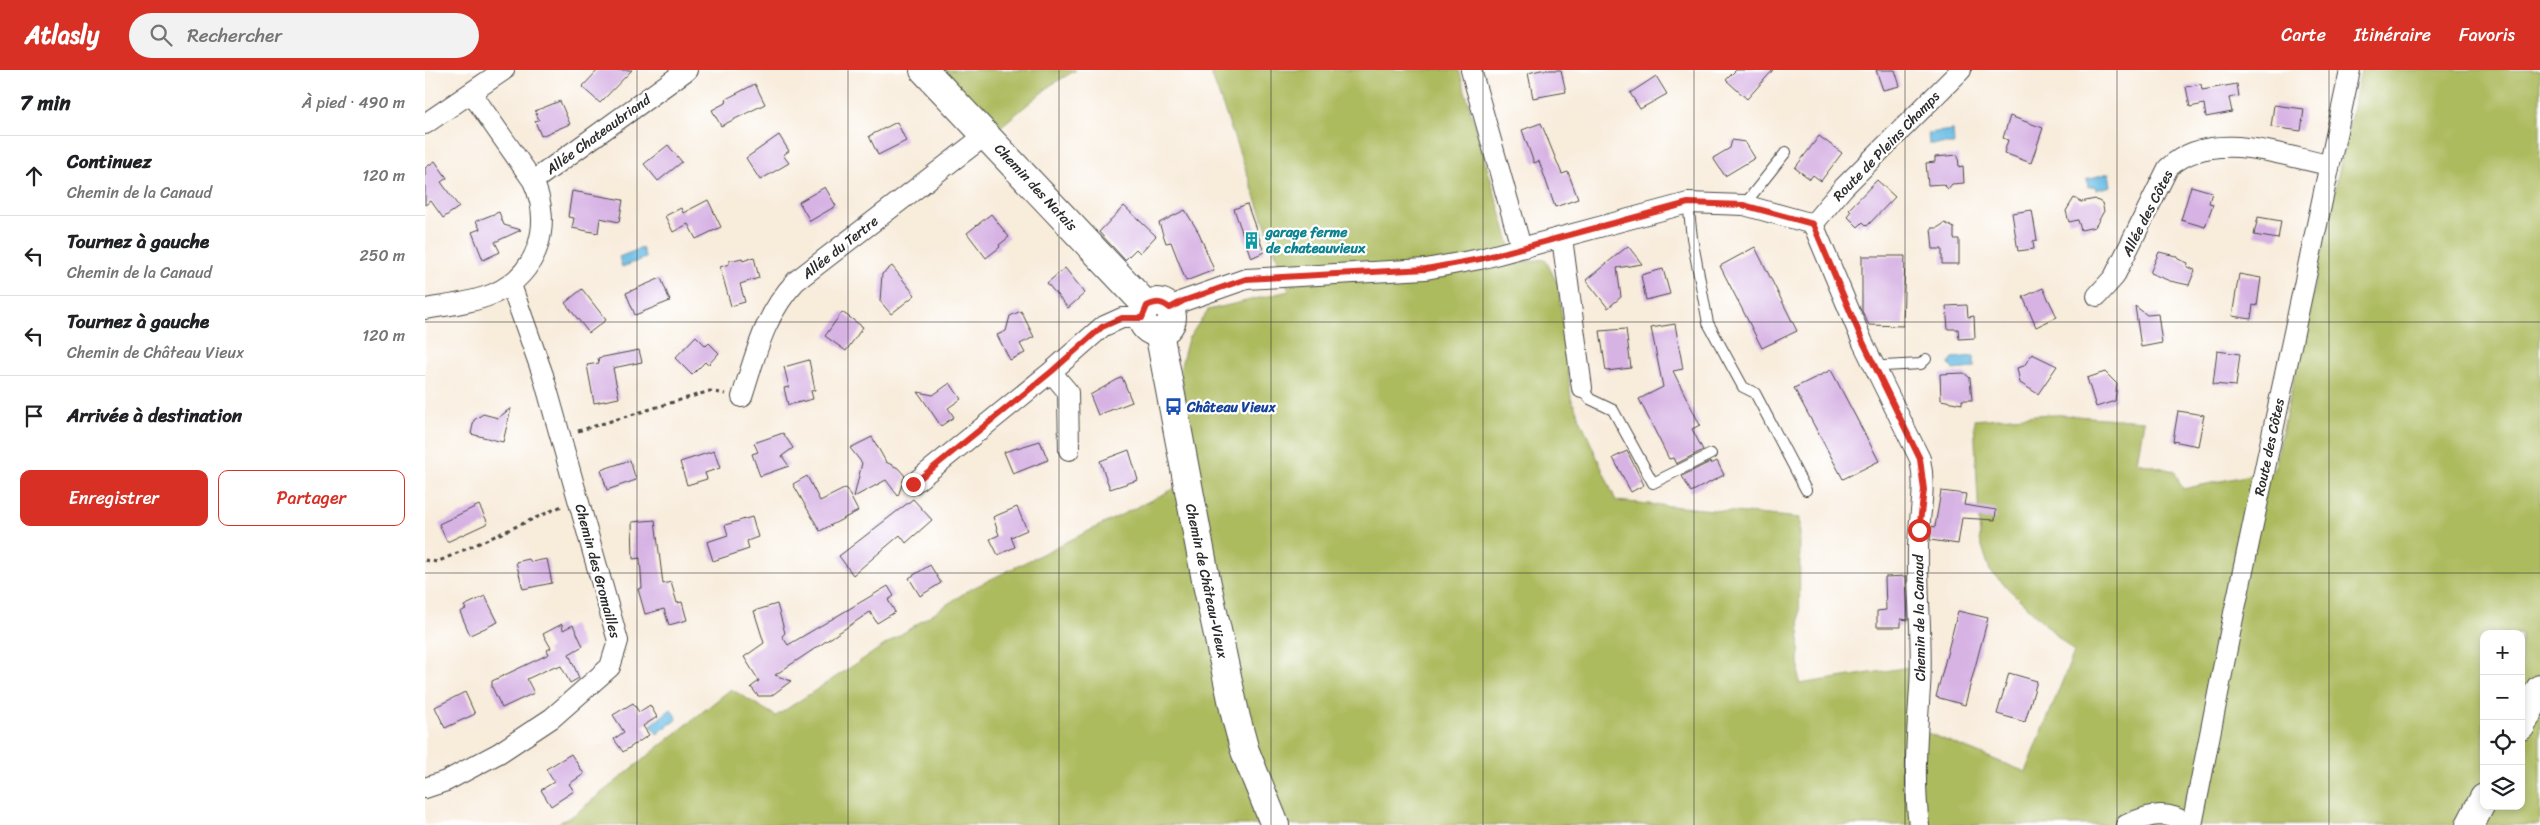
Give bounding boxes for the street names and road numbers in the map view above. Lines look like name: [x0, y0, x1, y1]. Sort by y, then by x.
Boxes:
street label: Route de Pleins Champs: [1827, 85, 1946, 208]
street label: Allée Chateaubriand: [540, 87, 657, 182]
street label: Chemin des Natais: [988, 137, 1084, 238]
street label: Allée des Côtes: [2114, 165, 2180, 262]
street label: Allée du Tertre: [796, 209, 884, 286]
street label: Route des Côtes: [2247, 395, 2292, 498]
street label: Chemin des Gromailles: [568, 501, 628, 642]
street label: Chemin de Château-Vieux: [1178, 501, 1235, 662]
street label: Chemin de la Canaud: [1906, 553, 1933, 682]

